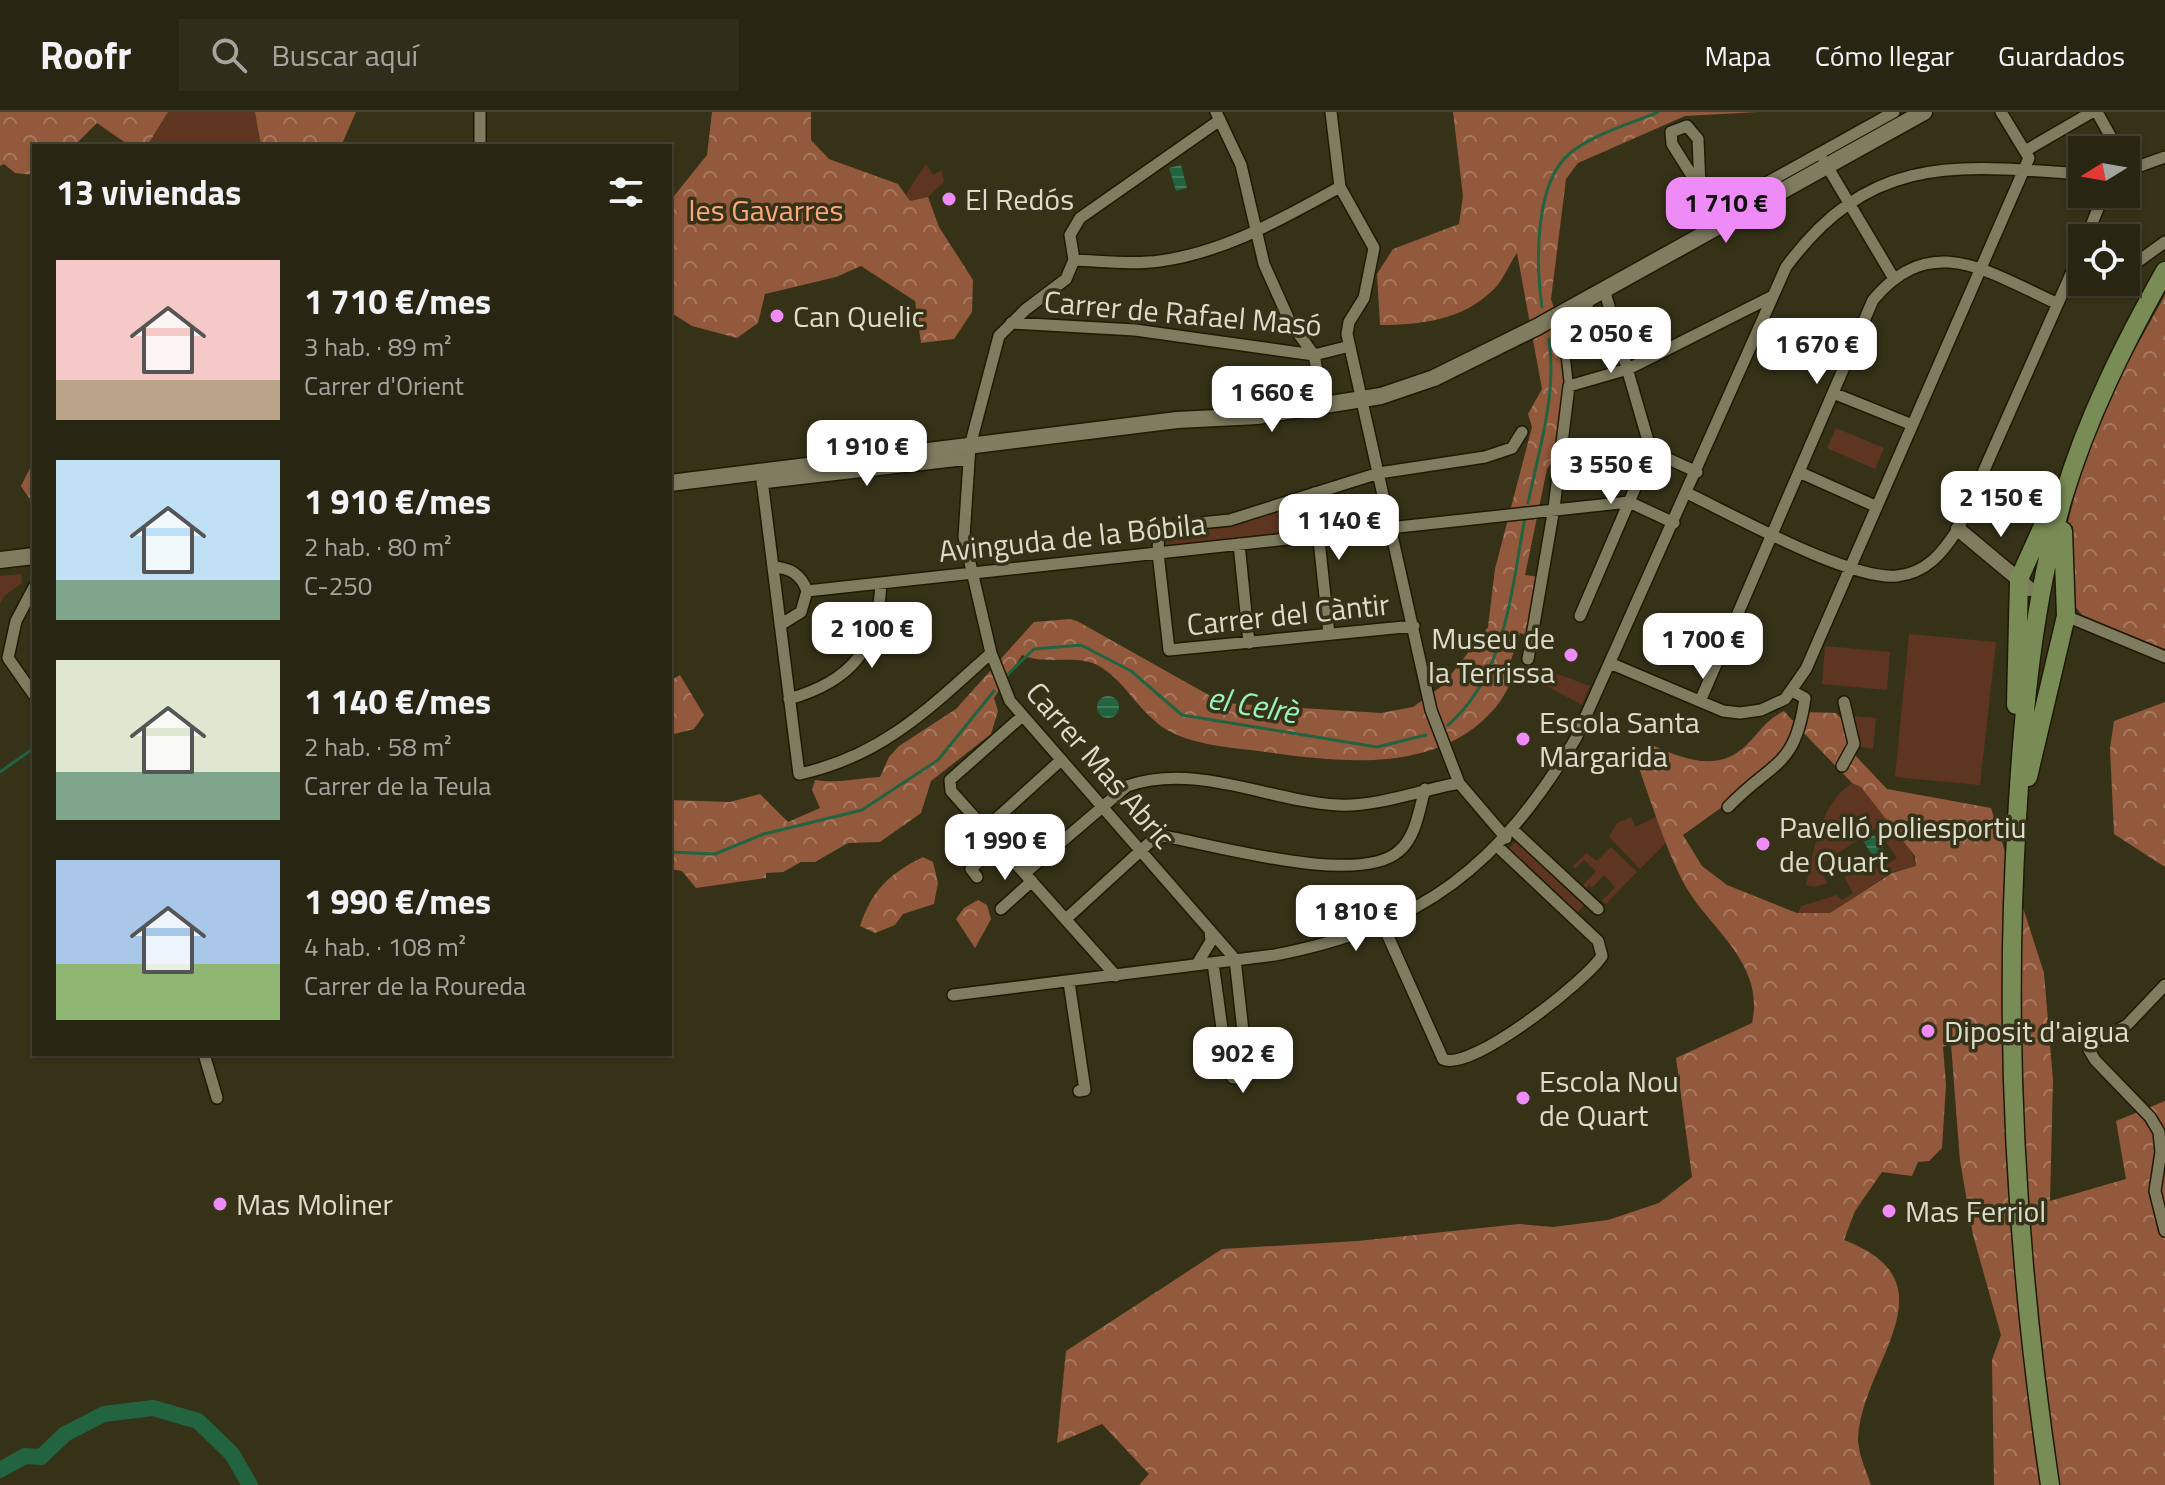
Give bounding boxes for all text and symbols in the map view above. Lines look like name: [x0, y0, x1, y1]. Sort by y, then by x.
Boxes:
search box: [179, 19, 739, 91]
text: Roofr: [40, 26, 131, 84]
text: Buscar aquí: [271, 32, 418, 78]
icon: search: [207, 33, 251, 77]
text: Mapa: [1704, 34, 1771, 77]
text: Cómo llegar: [1815, 34, 1954, 77]
text: Guardados: [1998, 34, 2125, 77]
north arrow: [2068, 136, 2140, 208]
map controls: [2068, 136, 2140, 296]
text: 13 viviendas: [56, 166, 241, 218]
icon: filters: [604, 170, 648, 214]
place label: El Redós: [965, 176, 1074, 222]
pin: 1 710 €: [1652, 177, 1800, 245]
text: 1 710 €: [1684, 183, 1768, 222]
park label: les Gavarres: [689, 187, 843, 233]
marker: El Redós: [940, 190, 958, 208]
button: locate: [2068, 224, 2140, 296]
text: 1 710 €/mes: [304, 275, 491, 327]
street label: Carrer de Rafael Masó: [1042, 278, 1324, 348]
icon: home: [120, 292, 216, 388]
place label: Can Quelic: [793, 293, 925, 339]
marker: Can Quelic: [768, 307, 786, 325]
pin: 2 050 €: [1537, 307, 1685, 375]
text: 2 050 €: [1569, 313, 1653, 352]
pin: 1 670 €: [1743, 318, 1891, 386]
text: 1 670 €: [1775, 324, 1859, 363]
text: 3 hab. · 89 m²: [304, 327, 452, 366]
text: Carrer d'Orient: [304, 366, 464, 405]
pin: 1 660 €: [1198, 366, 1346, 434]
text: 1 660 €: [1230, 372, 1314, 411]
pin: 1 910 €: [793, 420, 941, 488]
text: 1 910 €: [825, 426, 909, 465]
pin: 3 550 €: [1537, 438, 1685, 506]
text: 3 550 €: [1569, 444, 1653, 483]
pin: 2 150 €: [1927, 471, 2075, 539]
text: 1 910 €/mes: [304, 475, 491, 527]
text: 2 150 €: [1959, 477, 2043, 516]
icon: home: [120, 492, 216, 588]
pin: 1 140 €: [1265, 494, 1413, 562]
street label: Avinguda de la Bóbila: [936, 500, 1208, 574]
text: 1 140 €: [1297, 500, 1381, 539]
text: 2 hab. · 80 m²: [304, 527, 452, 566]
text: C-250: [304, 566, 372, 605]
street label: Carrer del Càntir: [1184, 580, 1392, 648]
pin: 2 100 €: [798, 602, 946, 670]
text: 2 100 €: [830, 608, 914, 647]
pin: 1 700 €: [1629, 613, 1777, 681]
place label: Museu de la Terrissa: [1428, 615, 1555, 695]
text: 1 700 €: [1661, 619, 1745, 658]
marker: Museu de la Terrissa: [1562, 646, 1580, 664]
street label: Carrer Mas Abric: [1015, 671, 1187, 859]
water label: el Celrè: [1204, 672, 1304, 736]
text: 1 140 €/mes: [304, 675, 491, 727]
icon: home: [120, 692, 216, 788]
place label: Escola Santa Margarida: [1539, 699, 1700, 779]
text: 2 hab. · 58 m²: [304, 727, 452, 766]
marker: Escola Santa Margarida: [1514, 730, 1532, 748]
text: Carrer de la Teula: [304, 766, 491, 805]
place label: Pavelló poliesportiu de Quart: [1779, 804, 2026, 884]
pin: 1 990 €: [931, 814, 1079, 882]
text: 1 990 €: [963, 820, 1047, 859]
marker: Pavelló poliesportiu de Quart: [1754, 835, 1772, 853]
text: 1 990 €/mes: [304, 875, 491, 927]
pin: 1 810 €: [1282, 885, 1430, 953]
text: 1 810 €: [1314, 891, 1398, 930]
icon: home: [120, 892, 216, 988]
text: 4 hab. · 108 m²: [304, 927, 466, 966]
text: Carrer de la Roureda: [304, 966, 526, 1005]
place label: Diposit d'aigua: [1944, 1008, 2129, 1054]
marker: Diposit d'aigua: [1919, 1022, 1937, 1040]
pin: 902 €: [1187, 1027, 1299, 1095]
text: 902 €: [1211, 1033, 1275, 1072]
place label: Escola Nou de Quart: [1539, 1058, 1679, 1138]
marker: Escola Nou de Quart: [1514, 1089, 1532, 1107]
place label: Mas Moliner: [236, 1181, 393, 1227]
place label: Mas Ferriol: [1905, 1188, 2046, 1234]
marker: Mas Moliner: [211, 1195, 229, 1213]
marker: Mas Ferriol: [1880, 1202, 1898, 1220]

